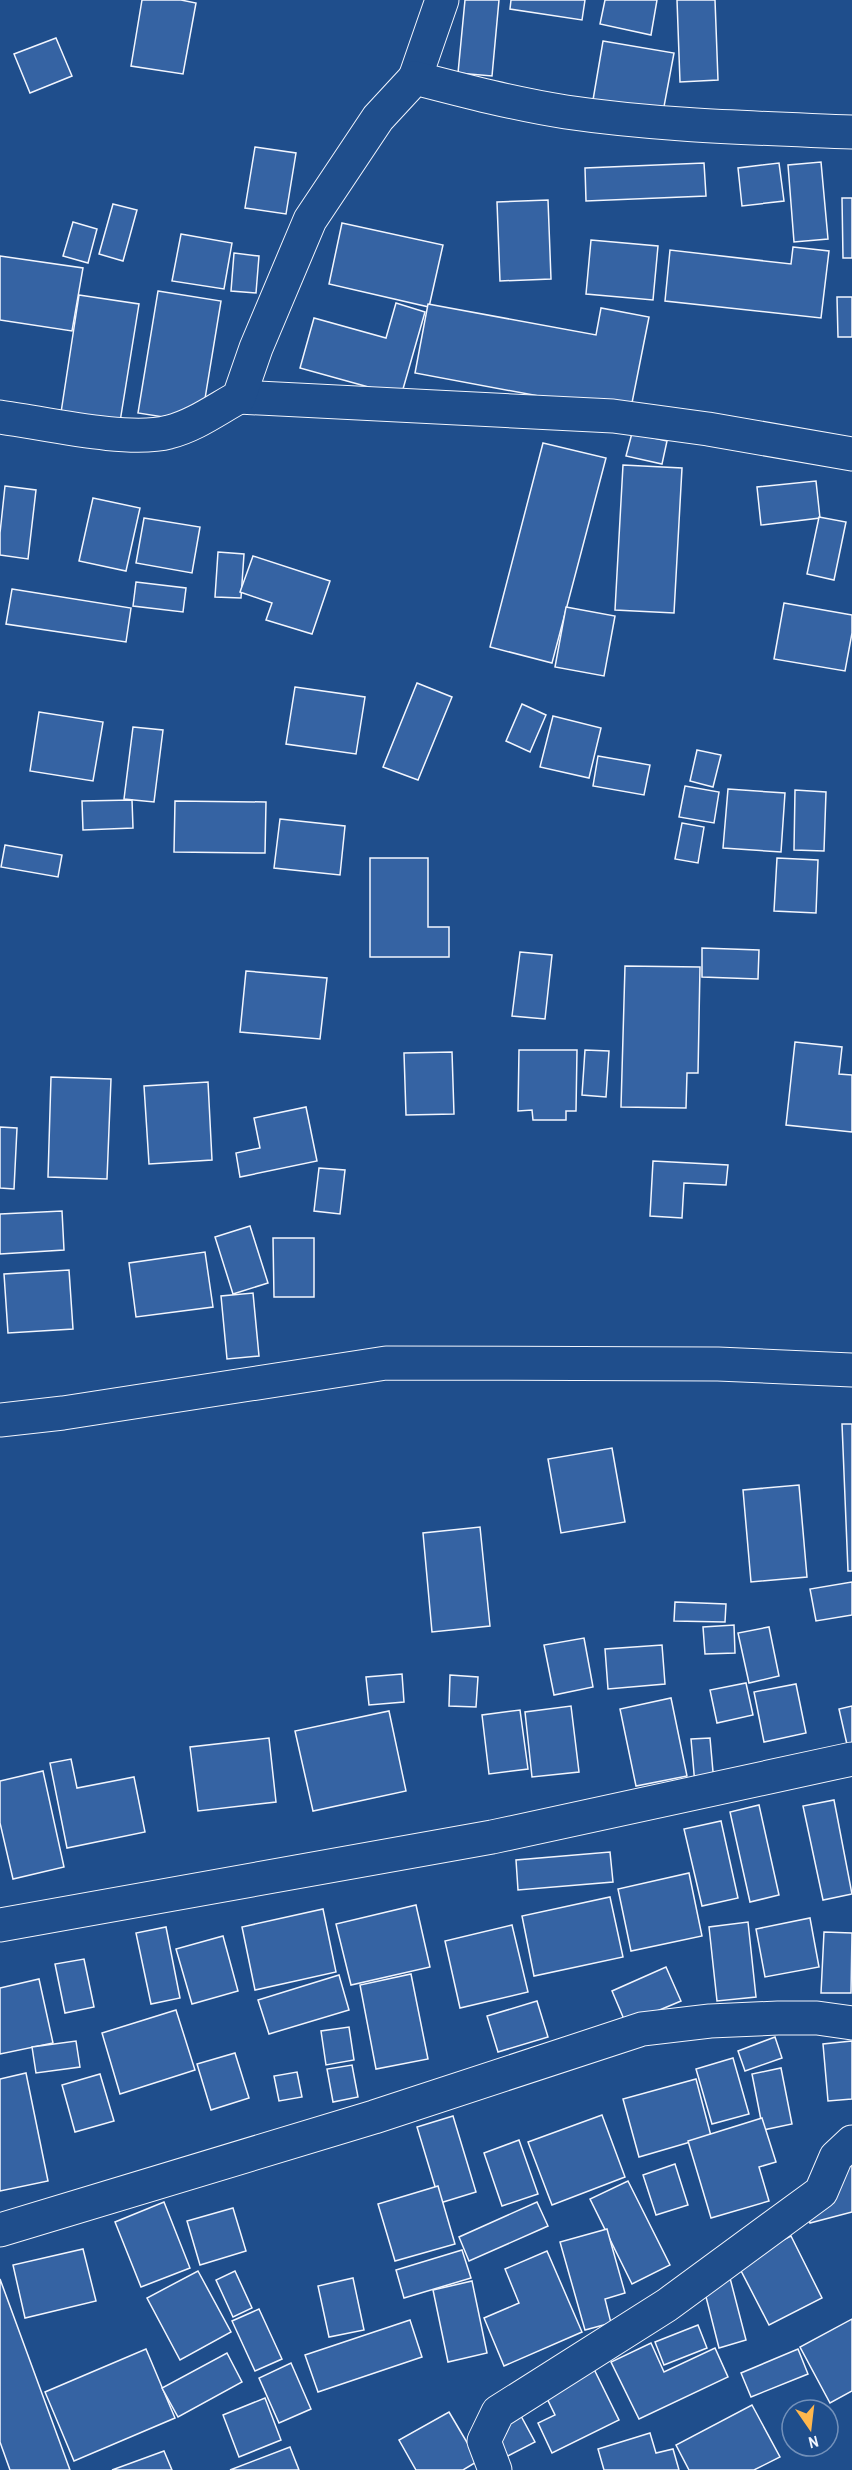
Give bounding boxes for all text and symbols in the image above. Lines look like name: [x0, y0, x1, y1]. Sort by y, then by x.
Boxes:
north arrow: [780, 2398, 840, 2458]
text: N: [806, 2431, 821, 2454]

